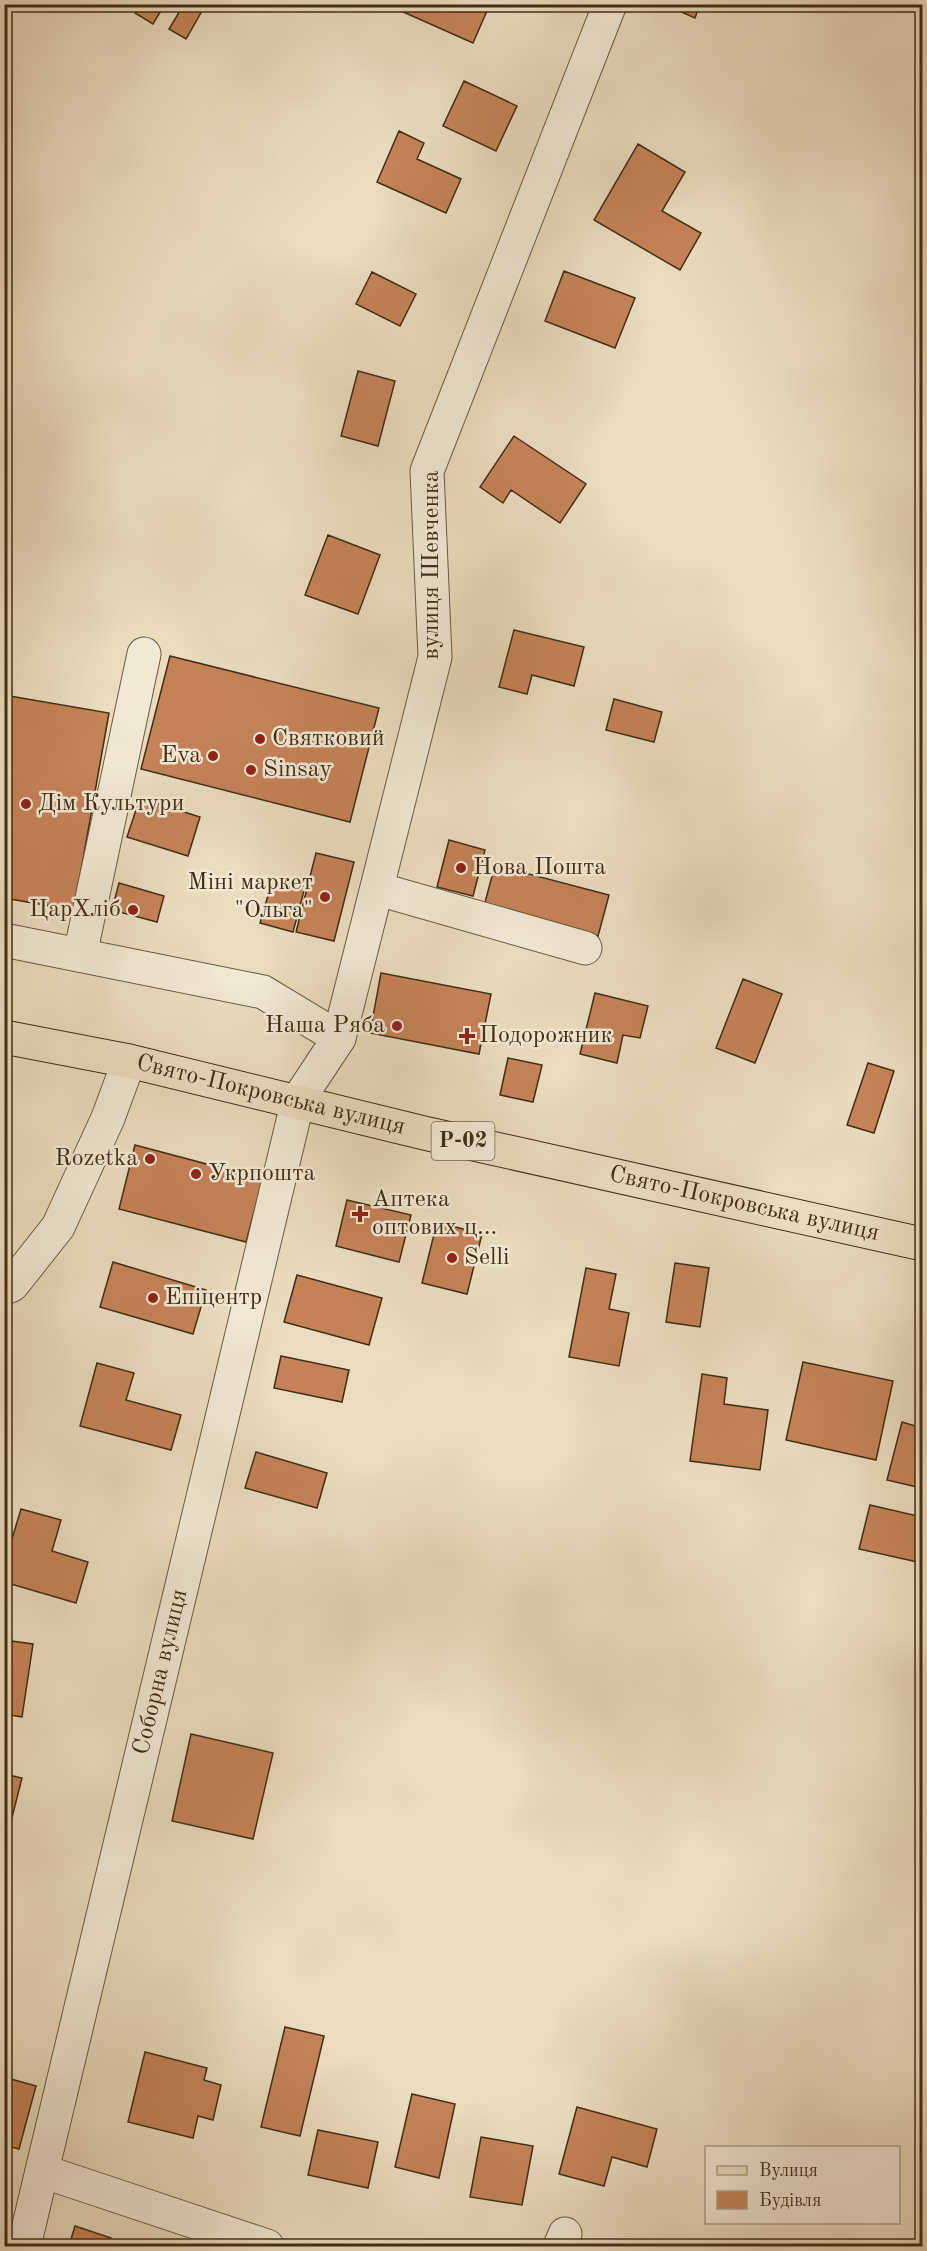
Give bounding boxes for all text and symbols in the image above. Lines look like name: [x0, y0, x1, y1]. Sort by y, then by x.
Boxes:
street label: вулиця Шевченка: [420, 470, 444, 660]
place label: Святковий: [272, 727, 385, 751]
marker: Святковий: [253, 732, 267, 746]
place label: Eva: [161, 744, 201, 768]
marker: Eva: [206, 749, 220, 763]
place label: Sinsay: [263, 758, 332, 782]
marker: Sinsay: [244, 763, 258, 777]
place label: Дім Культури: [38, 792, 184, 816]
marker: Дім Культури: [19, 797, 33, 811]
place label: Нова Пошта: [473, 856, 606, 880]
marker: Нова Пошта: [454, 861, 468, 875]
place label: Міні маркет "Ольга": [188, 871, 313, 923]
marker: Міні маркет "Ольга": [318, 890, 332, 904]
place label: ЦарХліб: [29, 898, 121, 922]
marker: ЦарХліб: [126, 903, 140, 917]
place label: Наша Ряба: [265, 1014, 385, 1038]
marker: Наша Ряба: [390, 1019, 404, 1033]
place label: Подорожник: [479, 1024, 613, 1048]
marker: Подорожник: [460, 1029, 474, 1043]
street label: Свято-Покровська вулиця: [134, 1051, 407, 1140]
road number: Р-02: [432, 1122, 494, 1160]
place label: Rozetka: [55, 1147, 138, 1171]
marker: Rozetka: [143, 1152, 157, 1166]
place label: Укрпошта: [208, 1162, 316, 1186]
street label: Свято-Покровська вулиця: [607, 1163, 881, 1246]
marker: Укрпошта: [189, 1167, 203, 1181]
place label: Аптека оптових ц...: [372, 1188, 497, 1240]
marker: Аптека оптових ц...: [353, 1207, 367, 1221]
place label: Selli: [464, 1246, 509, 1270]
marker: Selli: [445, 1251, 459, 1265]
place label: Епіцентр: [165, 1286, 262, 1310]
marker: Епіцентр: [146, 1291, 160, 1305]
street label: Соборна вулиця: [130, 1587, 193, 1757]
legend: [705, 2146, 900, 2224]
text: Вулиця: [759, 2162, 818, 2180]
text: Будівля: [759, 2192, 821, 2210]

